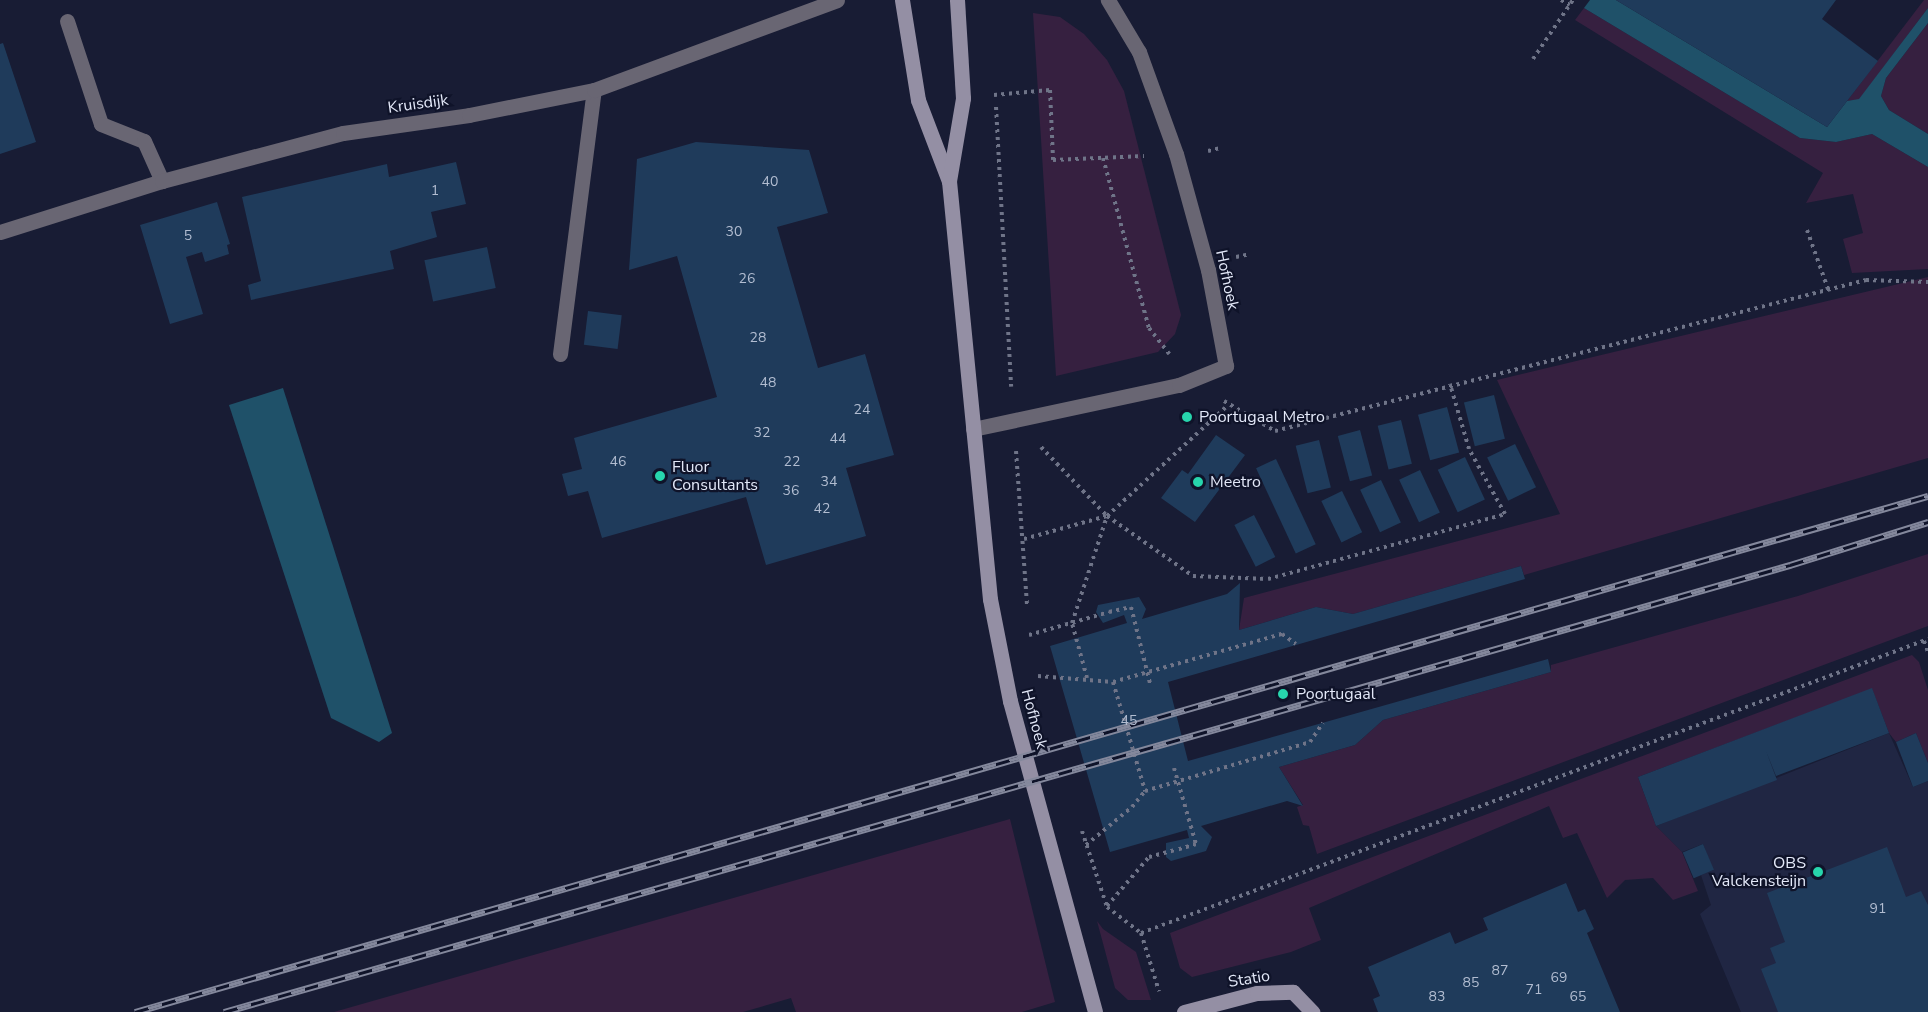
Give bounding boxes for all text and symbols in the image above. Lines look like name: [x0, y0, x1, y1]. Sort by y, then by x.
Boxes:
street label: Kruisdijk: [386, 90, 450, 118]
house number: 40: [762, 174, 778, 190]
house number: 1: [431, 183, 439, 199]
house number: 30: [726, 224, 742, 240]
house number: 5: [184, 228, 192, 244]
street label: Hofhoek: [1211, 248, 1243, 312]
house number: 26: [739, 271, 755, 287]
house number: 28: [750, 330, 766, 346]
house number: 48: [760, 375, 776, 391]
house number: 24: [854, 402, 870, 418]
place label: Poortugaal Metro: [1199, 407, 1325, 427]
marker: Poortugaal Metro: [1180, 410, 1194, 424]
house number: 32: [754, 425, 770, 441]
house number: 44: [830, 431, 846, 447]
house number: 46: [610, 454, 626, 470]
house number: 22: [784, 454, 800, 470]
place label: Fluor Consultants: [672, 457, 758, 495]
marker: Fluor Consultants: [653, 469, 667, 483]
place label: Meetro: [1210, 472, 1261, 492]
house number: 34: [821, 474, 837, 490]
marker: Meetro: [1191, 475, 1205, 489]
house number: 36: [783, 483, 799, 499]
house number: 42: [814, 501, 830, 517]
place label: Poortugaal: [1296, 684, 1375, 704]
marker: Poortugaal: [1274, 685, 1292, 703]
street label: Hofhoek: [1017, 687, 1051, 751]
house number: 45: [1121, 713, 1137, 729]
place label: OBS Valckensteijn: [1712, 853, 1806, 891]
marker: OBS Valckensteijn: [1811, 865, 1825, 879]
house number: 91: [1870, 901, 1886, 917]
house number: 87: [1492, 963, 1508, 979]
street label: Statio: [1227, 966, 1271, 992]
house number: 69: [1551, 970, 1567, 986]
house number: 85: [1463, 975, 1479, 991]
house number: 71: [1526, 982, 1542, 998]
house number: 83: [1429, 989, 1445, 1005]
house number: 65: [1570, 989, 1586, 1005]

